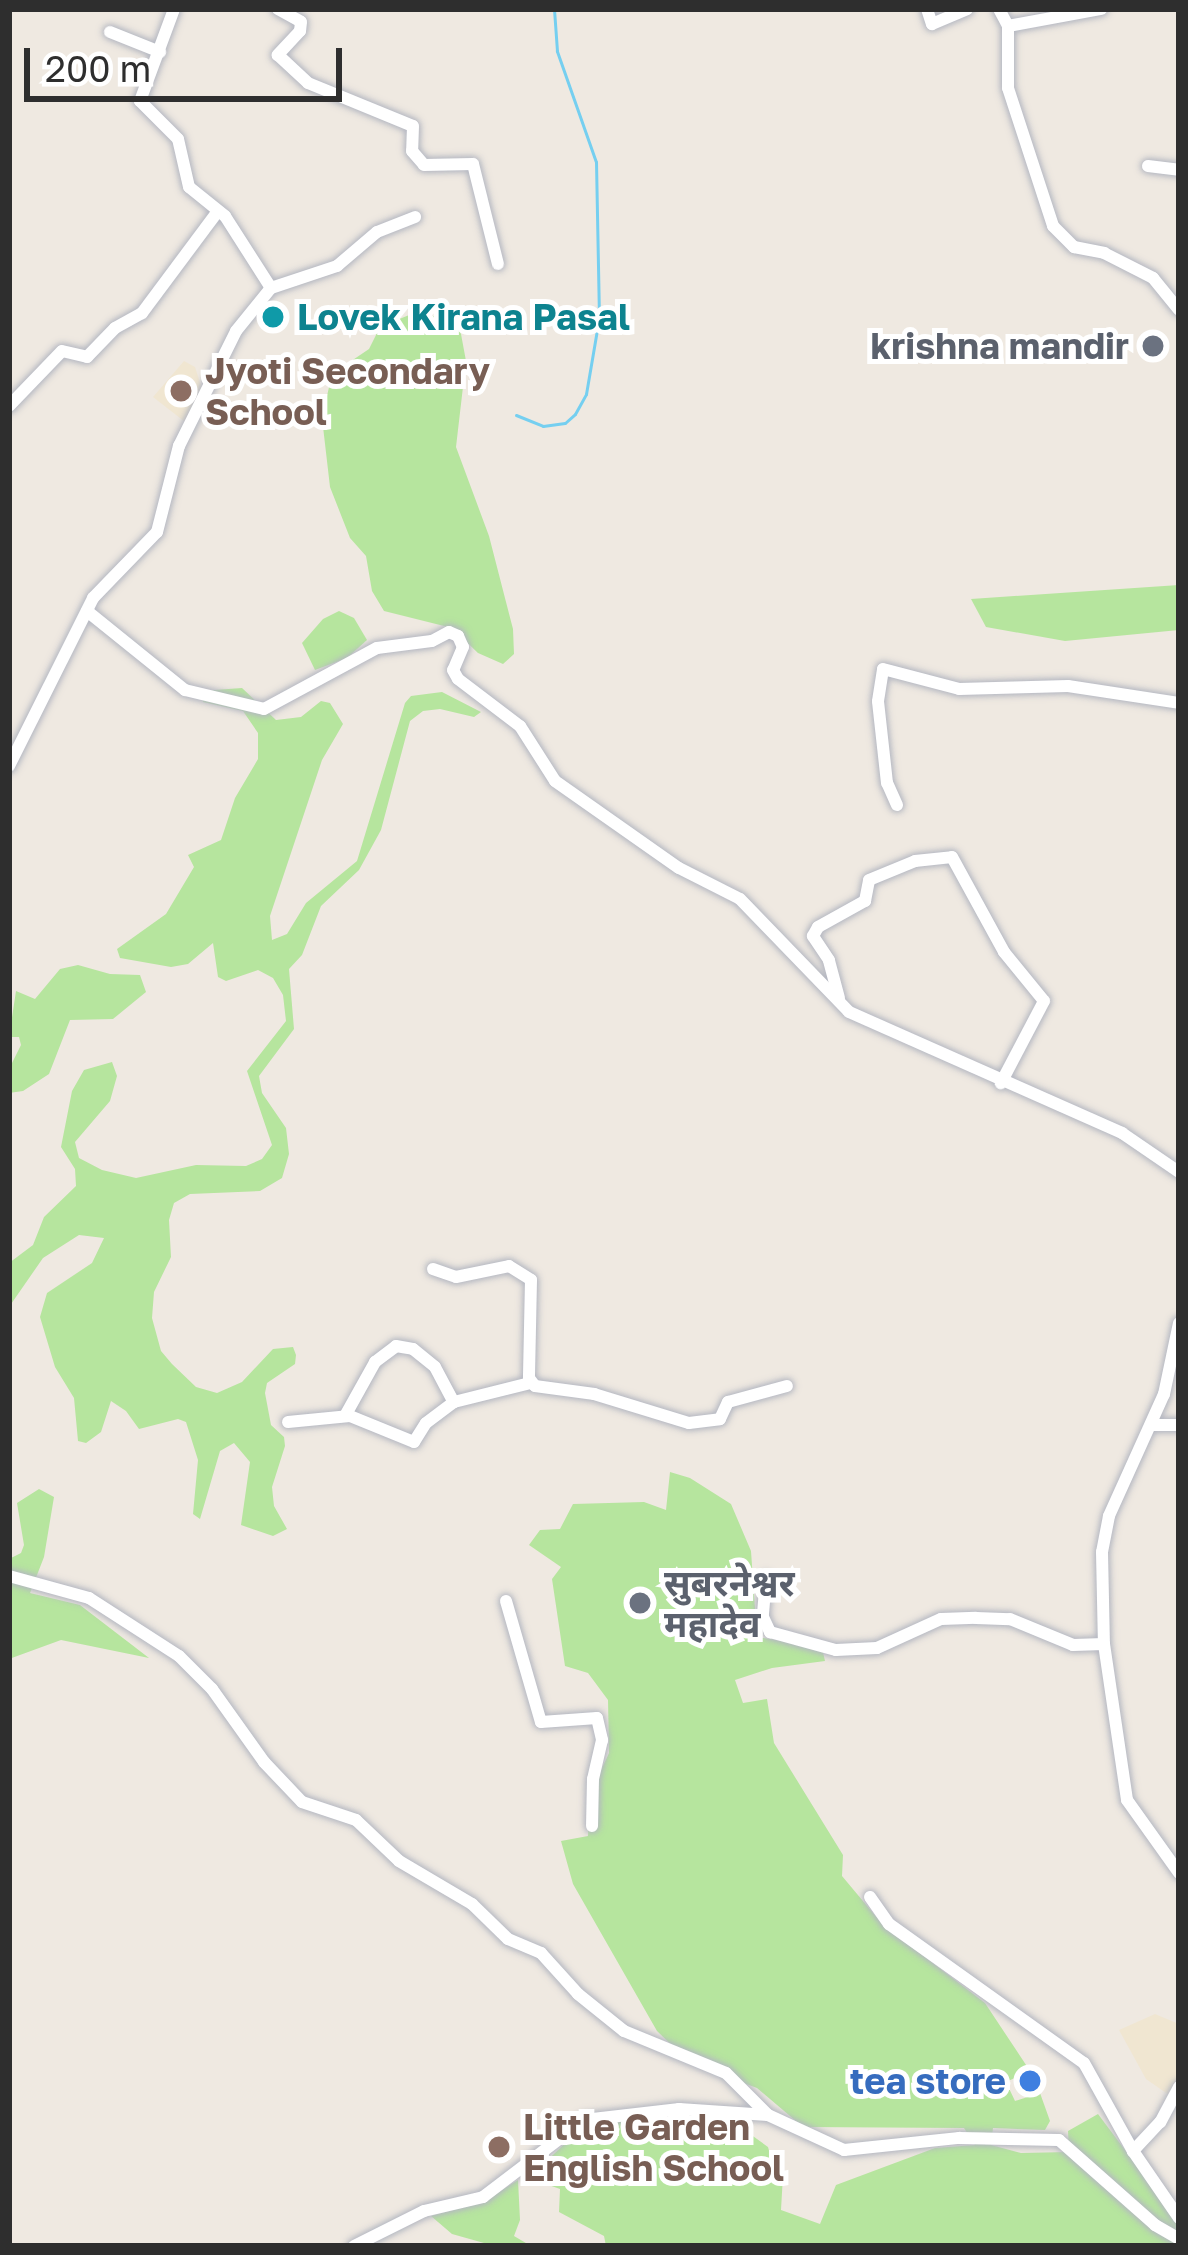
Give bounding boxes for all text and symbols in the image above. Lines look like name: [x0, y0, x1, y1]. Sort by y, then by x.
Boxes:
scale bar: [30, 24, 348, 98]
text: 200 m: [45, 47, 151, 90]
place label: Lovek Kirana Pasal: [297, 295, 630, 339]
marker: Lovek Kirana Pasal: [260, 304, 286, 330]
place label: krishna mandir: [870, 324, 1129, 368]
marker: krishna mandir: [1140, 333, 1166, 359]
place label: Jyoti Secondary School: [205, 348, 490, 433]
marker: Jyoti Secondary School: [168, 378, 194, 404]
place label: सुबरनेश्वर महादेव: [664, 1560, 795, 1645]
marker: सुबरनेश्वर महादेव: [627, 1590, 653, 1616]
place label: tea store: [850, 2059, 1006, 2103]
marker: tea store: [1017, 2068, 1043, 2094]
place label: Little Garden English School: [523, 2104, 784, 2189]
marker: Little Garden English School: [486, 2134, 512, 2160]

